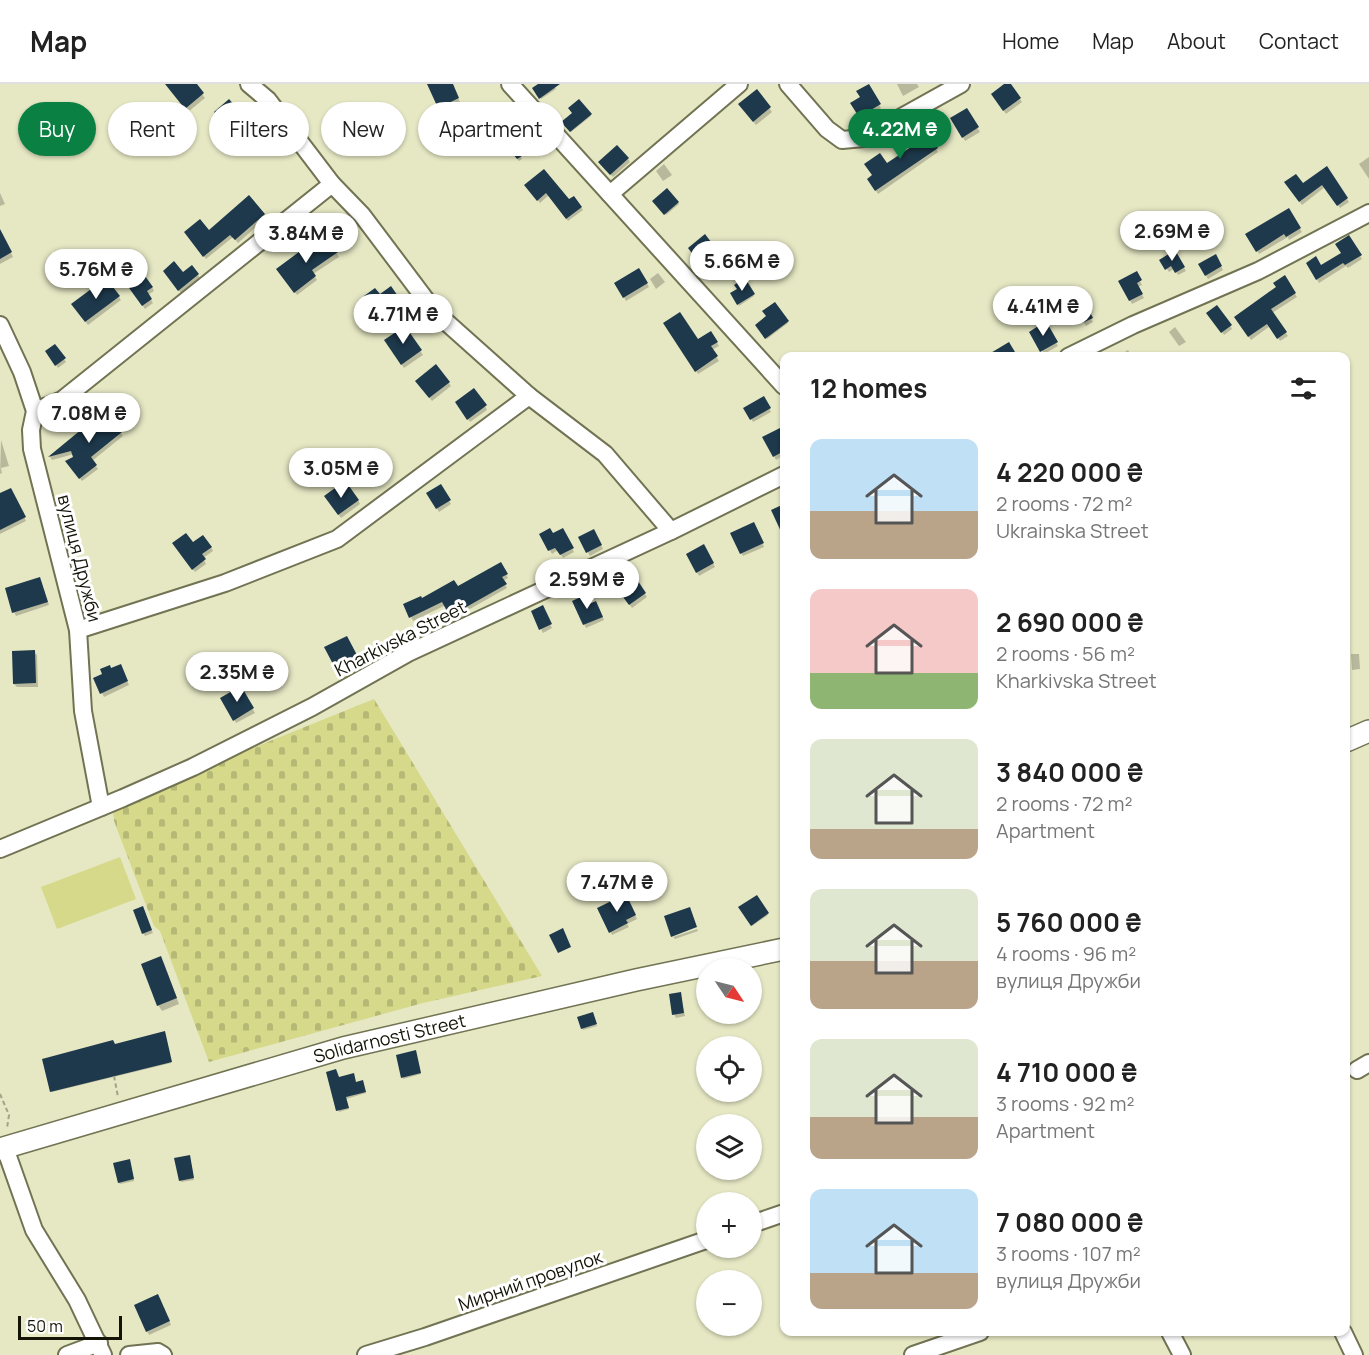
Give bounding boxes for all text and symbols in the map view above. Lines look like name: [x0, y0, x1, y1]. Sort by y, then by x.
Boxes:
text: Map: [30, 22, 87, 60]
text: Home: [1002, 27, 1059, 55]
text: Map: [1092, 27, 1134, 55]
text: About: [1167, 27, 1226, 55]
text: Contact: [1259, 27, 1339, 55]
chip: Buy: [18, 102, 96, 156]
chip: Rent: [108, 102, 197, 156]
chip: Filters: [209, 102, 309, 156]
chip: New: [321, 102, 406, 156]
chip: Apartment: [418, 102, 564, 156]
pin: 4.22M ₴: [845, 109, 955, 160]
text: 4.22M ₴: [862, 115, 938, 142]
pin: 2.69M ₴: [1117, 211, 1227, 262]
pin: 3.84M ₴: [251, 213, 361, 264]
text: 2.69M ₴: [1134, 217, 1210, 244]
text: 3.84M ₴: [268, 219, 344, 246]
pin: 5.66M ₴: [687, 241, 797, 292]
text: 5.66M ₴: [704, 247, 780, 274]
pin: 5.76M ₴: [41, 249, 151, 300]
text: 5.76M ₴: [59, 255, 133, 282]
pin: 4.41M ₴: [988, 286, 1098, 337]
text: 4.41M ₴: [1007, 292, 1079, 319]
pin: 4.71M ₴: [348, 294, 458, 345]
text: 4.71M ₴: [368, 300, 438, 327]
text: 12 homes: [810, 370, 927, 406]
icon: filters: [1287, 372, 1320, 405]
pin: 7.08M ₴: [34, 393, 144, 444]
text: 7.08M ₴: [51, 399, 127, 426]
pin: 3.05M ₴: [286, 448, 396, 499]
text: 3.05M ₴: [303, 454, 379, 481]
text: 4 220 000 ₴: [996, 454, 1143, 490]
icon: home: [858, 463, 930, 535]
text: 2 rooms · 72 m²: [996, 490, 1132, 517]
street label: вулиця Дружби: [53, 492, 107, 624]
text: Ukrainska Street: [996, 517, 1149, 544]
pin: 2.59M ₴: [532, 559, 642, 610]
text: 2.59M ₴: [549, 565, 625, 592]
street label: Kharkivska Street: [330, 594, 470, 682]
text: 2 690 000 ₴: [996, 604, 1143, 640]
icon: home: [858, 613, 930, 685]
text: 2 rooms · 56 m²: [996, 640, 1135, 667]
pin: 2.35M ₴: [182, 652, 292, 703]
text: 2.35M ₴: [200, 658, 274, 685]
text: Kharkivska Street: [996, 667, 1157, 694]
text: 3 840 000 ₴: [996, 754, 1143, 790]
icon: home: [858, 763, 930, 835]
text: 2 rooms · 72 m²: [996, 790, 1132, 817]
text: Apartment: [996, 817, 1095, 844]
pin: 7.47M ₴: [562, 862, 672, 913]
text: 7.47M ₴: [581, 868, 653, 895]
text: 5 760 000 ₴: [996, 904, 1142, 940]
icon: home: [858, 913, 930, 985]
text: 4 rooms · 96 m²: [996, 940, 1136, 967]
north arrow: [696, 958, 762, 1024]
map controls: [696, 958, 762, 1336]
text: вулиця Дружби: [996, 967, 1141, 994]
street label: Solidarnosti Street: [310, 1008, 468, 1068]
button: locate: [696, 1036, 762, 1102]
text: 4 710 000 ₴: [996, 1054, 1137, 1090]
icon: home: [858, 1063, 930, 1135]
text: 3 rooms · 92 m²: [996, 1090, 1135, 1117]
button: layers: [696, 1114, 762, 1180]
text: Apartment: [996, 1117, 1095, 1144]
button: +: [696, 1192, 762, 1258]
text: 7 080 000 ₴: [996, 1204, 1143, 1240]
icon: home: [858, 1213, 930, 1285]
text: 3 rooms · 107 m²: [996, 1240, 1141, 1267]
street label: Мирний провулок: [455, 1244, 606, 1316]
text: вулиця Дружби: [996, 1267, 1141, 1294]
button: −: [696, 1270, 762, 1336]
scale bar: [18, 1313, 122, 1340]
text: 50 m: [27, 1315, 63, 1337]

